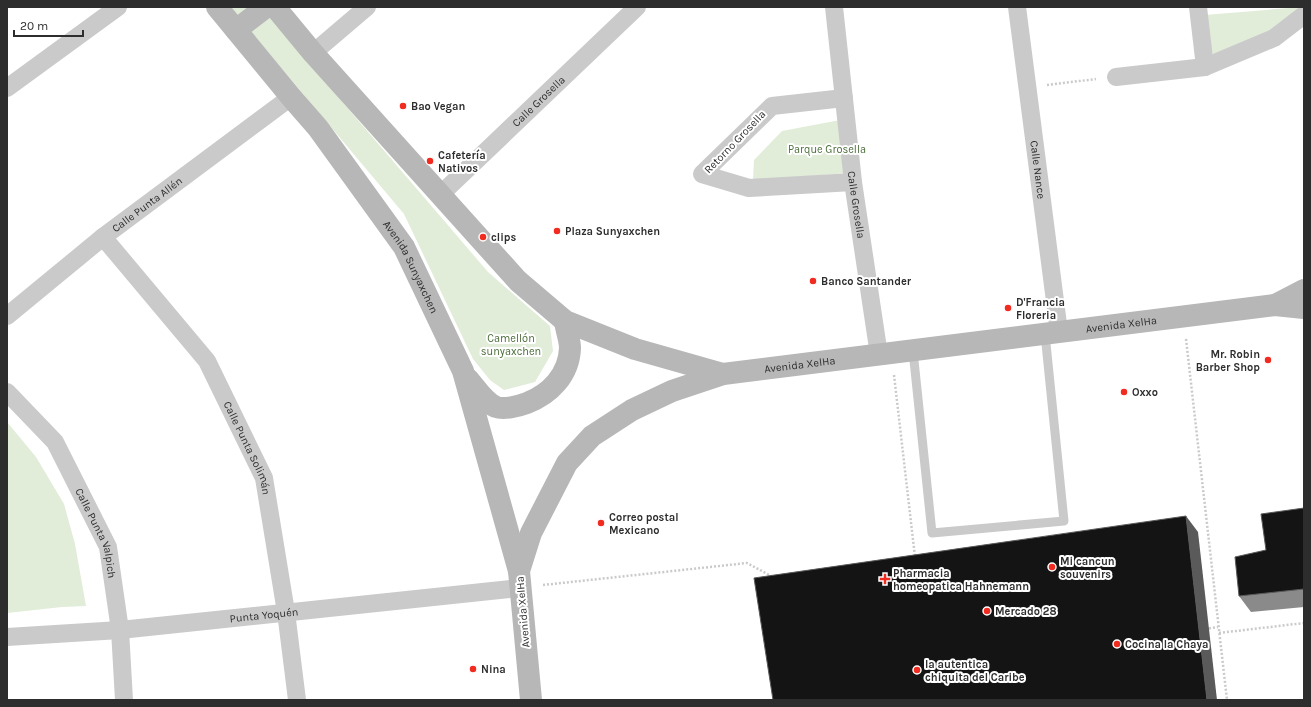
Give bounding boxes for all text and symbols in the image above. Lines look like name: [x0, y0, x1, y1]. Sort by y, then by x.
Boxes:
scale bar: [14, 12, 83, 38]
text: 20 m: [20, 19, 48, 33]
street label: Calle Grosella: [509, 73, 567, 129]
place label: Bao Vegan: [411, 100, 465, 113]
marker: Bao Vegan: [398, 101, 408, 111]
street label: Retorno Grosella: [702, 108, 768, 176]
street label: Calle Nance: [1028, 140, 1048, 200]
park label: Parque Grosella: [788, 143, 866, 156]
place label: Cafetería Nativos: [438, 149, 486, 175]
marker: Cafetería Nativos: [425, 156, 435, 166]
street label: Calle Grosella: [845, 170, 868, 239]
street label: Calle Punta Allén: [109, 174, 185, 235]
street label: Avenida Sunyaxchen: [380, 218, 441, 315]
place label: Plaza Sunyaxchen: [565, 225, 660, 238]
marker: Plaza Sunyaxchen: [552, 226, 562, 236]
place label: clips: [491, 231, 516, 244]
marker: clips: [478, 232, 488, 242]
place label: Banco Santander: [821, 275, 912, 288]
marker: Banco Santander: [808, 276, 818, 286]
place label: D'Francia Floreria: [1016, 296, 1065, 322]
marker: D'Francia Floreria: [1003, 303, 1013, 313]
street label: Avenida XelHa: [1085, 313, 1158, 335]
park label: Camellón sunyaxchen: [481, 332, 541, 358]
place label: Mr. Robin Barber Shop: [1196, 348, 1260, 374]
street label: Avenida XelHa: [763, 354, 836, 375]
marker: Mr. Robin Barber Shop: [1263, 355, 1273, 365]
place label: Oxxo: [1132, 386, 1158, 399]
marker: Oxxo: [1119, 387, 1129, 397]
street label: Calle Punta Solimán: [221, 399, 273, 496]
street label: Calle Punta Valpich: [73, 486, 119, 579]
place label: Correo postal Mexicano: [609, 511, 679, 537]
marker: Correo postal Mexicano: [596, 518, 606, 528]
place label: Mi cancun souvenirs: [1060, 555, 1115, 581]
marker: Mi cancun souvenirs: [1047, 562, 1057, 572]
place label: Pharmacia homeopatica Hahnemann: [893, 567, 1029, 593]
marker: Pharmacia homeopatica Hahnemann: [880, 574, 890, 584]
street label: Avenida XelHa: [513, 576, 533, 648]
street label: Punta Yoquén: [229, 605, 299, 625]
place label: Mercado 28: [995, 605, 1057, 618]
marker: Mercado 28: [982, 606, 992, 616]
place label: Cocina la Chaya: [1125, 638, 1209, 651]
marker: Cocina la Chaya: [1112, 639, 1122, 649]
place label: la autentica chiquita del Caribe: [925, 658, 1025, 684]
place label: Nina: [481, 663, 506, 676]
marker: Nina: [468, 664, 478, 674]
marker: la autentica chiquita del Caribe: [912, 665, 922, 675]

